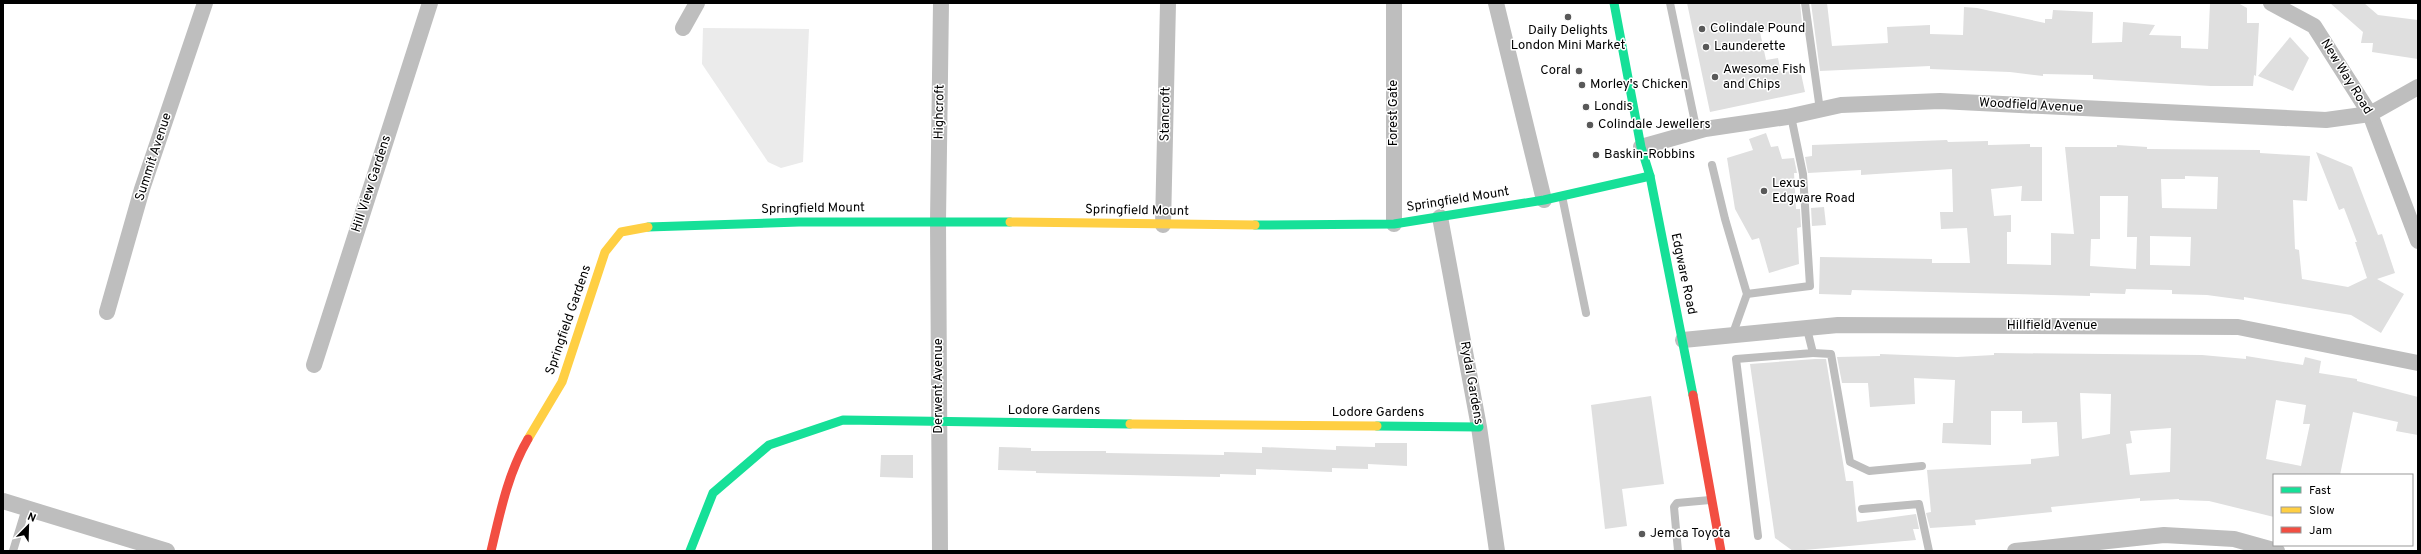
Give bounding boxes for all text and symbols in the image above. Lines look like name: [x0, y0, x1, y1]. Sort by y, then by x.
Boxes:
marker: Daily Delights London Mini Market: [1563, 12, 1573, 22]
place label: Colindale Pound: [1710, 21, 1805, 37]
place label: Daily Delights London Mini Market: [1511, 23, 1625, 54]
marker: Colindale Pound: [1697, 24, 1707, 34]
street label: New Way Road: [2317, 36, 2375, 118]
place label: Launderette: [1714, 39, 1786, 55]
marker: Launderette: [1701, 42, 1711, 52]
place label: Awesome Fish and Chips: [1723, 62, 1806, 93]
place label: Coral: [1540, 63, 1571, 79]
marker: Coral: [1574, 66, 1584, 76]
marker: Awesome Fish and Chips: [1710, 72, 1720, 82]
place label: Morley's Chicken: [1590, 77, 1688, 93]
street label: Forest Gate: [1386, 80, 1402, 146]
marker: Morley's Chicken: [1577, 80, 1587, 90]
street label: Highcroft: [932, 84, 948, 140]
street label: Stancroft: [1158, 86, 1174, 141]
street label: Woodfield Avenue: [1979, 95, 2083, 117]
place label: Londis: [1594, 99, 1633, 115]
marker: Londis: [1581, 102, 1591, 112]
street label: Summit Avenue: [132, 111, 176, 203]
place label: Colindale Jewellers: [1598, 117, 1711, 133]
marker: Colindale Jewellers: [1585, 120, 1595, 130]
street label: Hill View Gardens: [349, 133, 395, 235]
place label: Baskin-Robbins: [1604, 147, 1695, 163]
marker: Baskin-Robbins: [1591, 150, 1601, 160]
place label: Lexus Edgware Road: [1772, 176, 1855, 207]
street label: Springfield Mount: [1405, 184, 1511, 216]
marker: Lexus Edgware Road: [1759, 186, 1769, 196]
street label: Springfield Mount: [761, 200, 865, 218]
street label: Springfield Mount: [1085, 202, 1189, 220]
street label: Edgware Road: [1667, 232, 1699, 316]
street label: Springfield Gardens: [543, 263, 595, 377]
street label: Hillfield Avenue: [2007, 318, 2097, 334]
street label: Derwent Avenue: [931, 338, 947, 434]
street label: Rydal Gardens: [1456, 340, 1486, 426]
street label: Lodore Gardens: [1008, 403, 1100, 419]
street label: Lodore Gardens: [1332, 405, 1424, 421]
legend: [2273, 474, 2413, 546]
text: Fast: [2309, 483, 2331, 499]
text: Slow: [2309, 503, 2335, 519]
north arrow: [8, 506, 48, 546]
text: N: [25, 510, 38, 526]
text: Jam: [2309, 523, 2332, 539]
place label: Jemca Toyota: [1650, 526, 1730, 542]
marker: Jemca Toyota: [1637, 529, 1647, 539]

